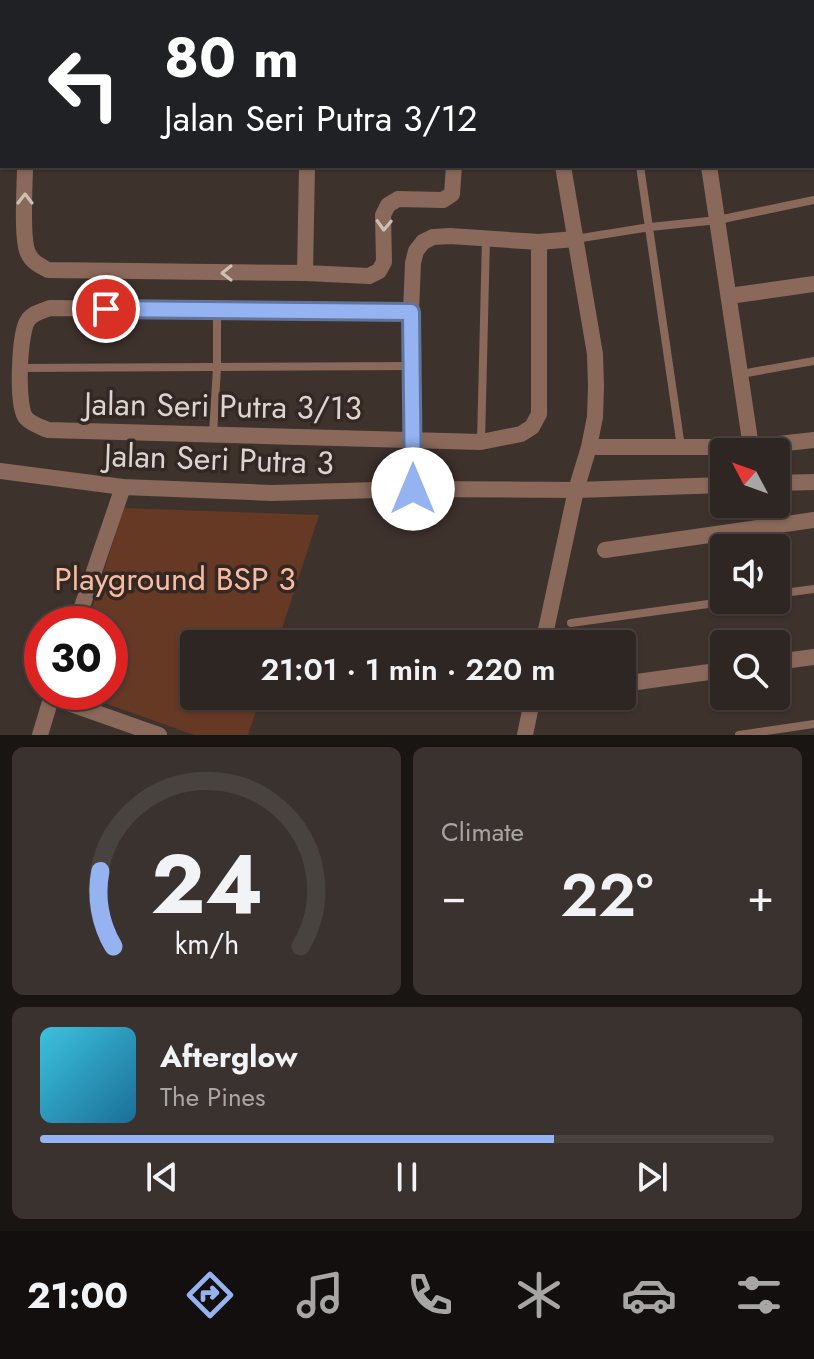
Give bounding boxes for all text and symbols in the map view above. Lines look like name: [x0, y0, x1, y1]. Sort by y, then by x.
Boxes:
text: 80 m: [164, 17, 299, 98]
icon: left: [32, 32, 136, 136]
text: Jalan Seri Putra 3/12: [164, 92, 477, 144]
one-way arrow: [16, 192, 34, 205]
one-way arrow: [376, 219, 393, 232]
one-way arrow: [220, 264, 233, 281]
pin: [72, 275, 140, 343]
icon: arrive: [84, 287, 128, 331]
street label: Jalan Seri Putra 3/13: [80, 381, 362, 431]
street label: Jalan Seri Putra 3: [99, 432, 335, 486]
north arrow: [710, 438, 790, 518]
map controls: [710, 438, 790, 710]
position arrow: [371, 447, 455, 531]
button: sound: [710, 534, 790, 614]
park label: Playground BSP 3: [54, 556, 296, 602]
speed limit sign: 30: [24, 606, 128, 710]
button: search: [710, 630, 790, 710]
text: 21:01 · 1 min · 220 m: [260, 648, 556, 691]
text: Climate: [441, 813, 524, 851]
text: 24: [150, 824, 263, 944]
text: 22°: [560, 852, 653, 939]
text: −: [441, 864, 467, 928]
text: +: [747, 864, 774, 928]
text: km/h: [174, 923, 239, 965]
text: Afterglow: [160, 1035, 297, 1078]
text: The Pines: [160, 1078, 265, 1116]
icon: previous: [140, 1155, 184, 1199]
icon: pause: [385, 1155, 429, 1199]
icon: next: [630, 1155, 674, 1199]
icon: directions: [182, 1267, 238, 1323]
icon: music: [292, 1267, 348, 1323]
icon: phone: [402, 1267, 458, 1323]
icon: climate: [511, 1267, 567, 1323]
icon: car: [621, 1267, 677, 1323]
icon: filters: [731, 1267, 787, 1323]
text: 21:00: [27, 1269, 128, 1321]

